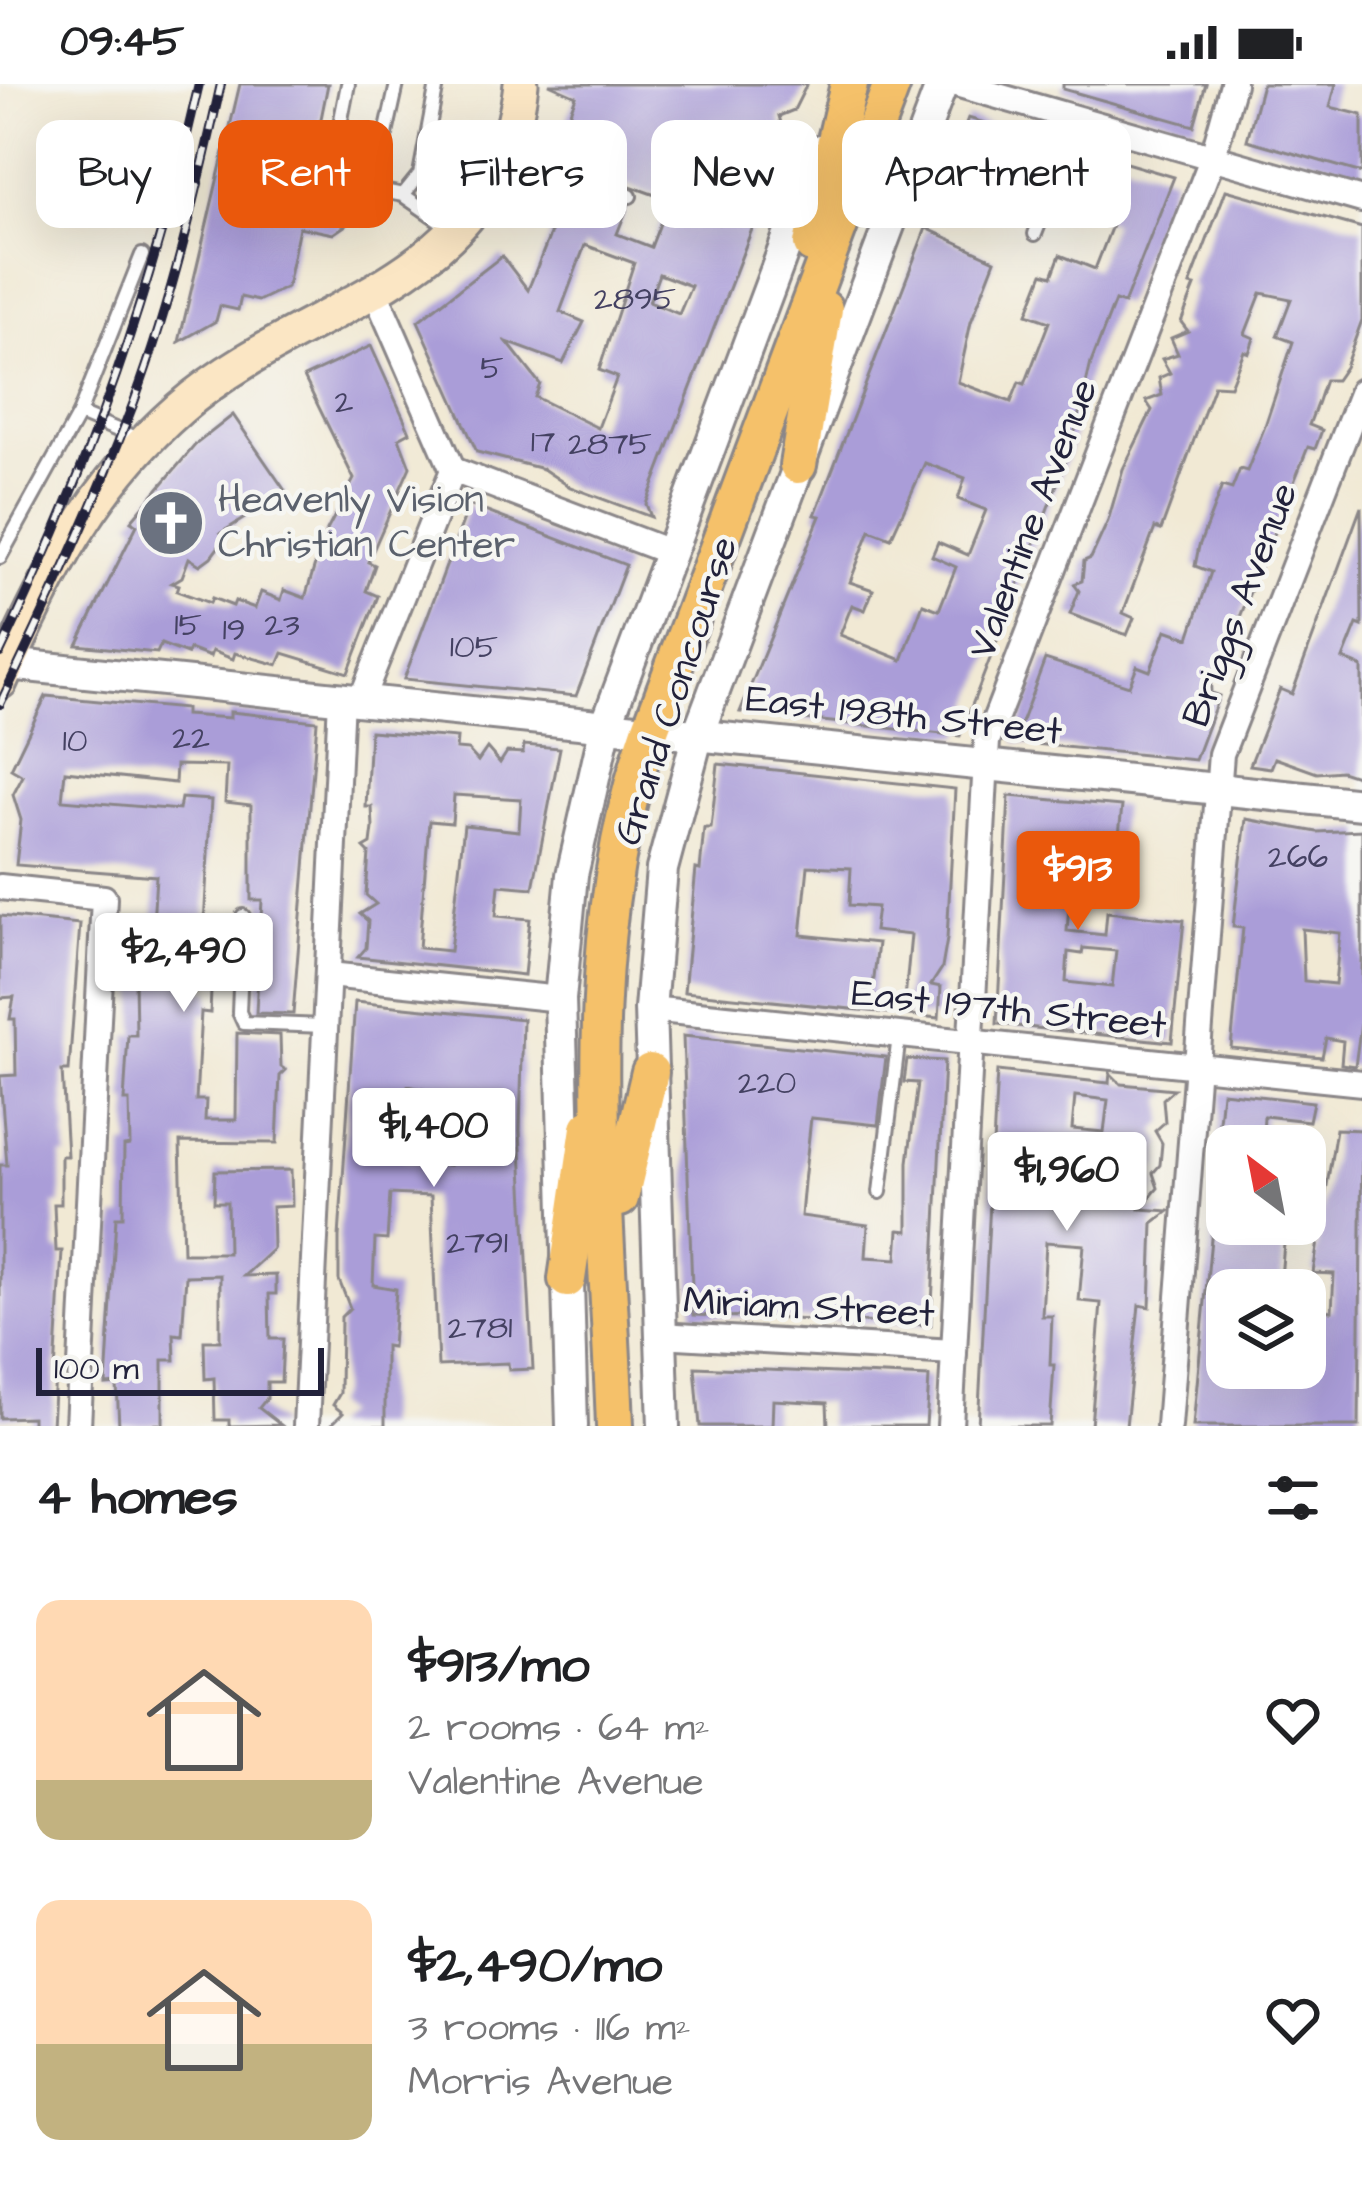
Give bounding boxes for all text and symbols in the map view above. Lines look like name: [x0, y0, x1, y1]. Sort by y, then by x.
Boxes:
text: 09:45: [60, 11, 184, 73]
chip: Buy: [36, 120, 194, 228]
chip: Rent: [218, 120, 393, 228]
chip: Filters: [417, 120, 627, 228]
chip: New: [651, 120, 818, 228]
chip: Apartment: [842, 120, 1131, 228]
house number: 2895: [594, 276, 676, 322]
house number: 5: [480, 345, 504, 391]
street label: Valentine Avenue: [956, 371, 1112, 667]
house number: 2: [335, 379, 354, 425]
house number: 17: [531, 419, 555, 465]
house number: 2875: [568, 421, 652, 467]
place label: Heavenly Vision Christian Center: [218, 474, 515, 573]
street label: Briggs Avenue: [1170, 475, 1312, 735]
church icon: Heavenly Vision Christian Center: [136, 488, 206, 558]
street label: Grand Concourse: [602, 530, 752, 852]
house number: 15: [174, 602, 202, 648]
house number: 23: [264, 602, 300, 648]
house number: 19: [222, 607, 246, 653]
house number: 105: [450, 624, 498, 670]
street label: East 198th Street: [743, 673, 1065, 759]
house number: 22: [172, 715, 210, 761]
house number: 10: [62, 718, 88, 764]
pin: $913: [1007, 831, 1149, 933]
house number: 266: [1268, 834, 1328, 880]
text: $913: [1044, 843, 1112, 897]
pin: $2,490: [86, 913, 282, 1015]
text: $2,490: [122, 925, 246, 979]
street label: East 197th Street: [849, 967, 1169, 1053]
house number: 220: [738, 1060, 796, 1106]
pin: $1,400: [336, 1088, 532, 1190]
text: $1,400: [379, 1100, 489, 1154]
north arrow: [1206, 1125, 1326, 1245]
map controls: [1206, 1125, 1326, 1389]
pin: $1,960: [969, 1132, 1165, 1234]
text: $1,960: [1015, 1144, 1119, 1198]
house number: 2791: [446, 1220, 508, 1266]
button: layers: [1206, 1269, 1326, 1389]
street label: Miriam Street: [682, 1274, 936, 1342]
house number: 2781: [448, 1305, 512, 1351]
scale bar: [36, 1342, 324, 1395]
text: 100 m: [54, 1346, 139, 1392]
text: 4 homes: [36, 1463, 238, 1534]
icon: filters: [1260, 1465, 1326, 1531]
text: $913/mo: [408, 1631, 590, 1702]
icon: home: [132, 1648, 276, 1792]
icon: heart: [1260, 1687, 1326, 1753]
text: 2 rooms · 64 m²: [408, 1702, 710, 1756]
text: Valentine Avenue: [408, 1756, 704, 1810]
text: $2,490/mo: [408, 1931, 662, 2002]
icon: home: [132, 1948, 276, 2092]
icon: heart: [1260, 1987, 1326, 2053]
text: 3 rooms · 116 m²: [408, 2002, 691, 2056]
text: Morris Avenue: [408, 2056, 673, 2110]

